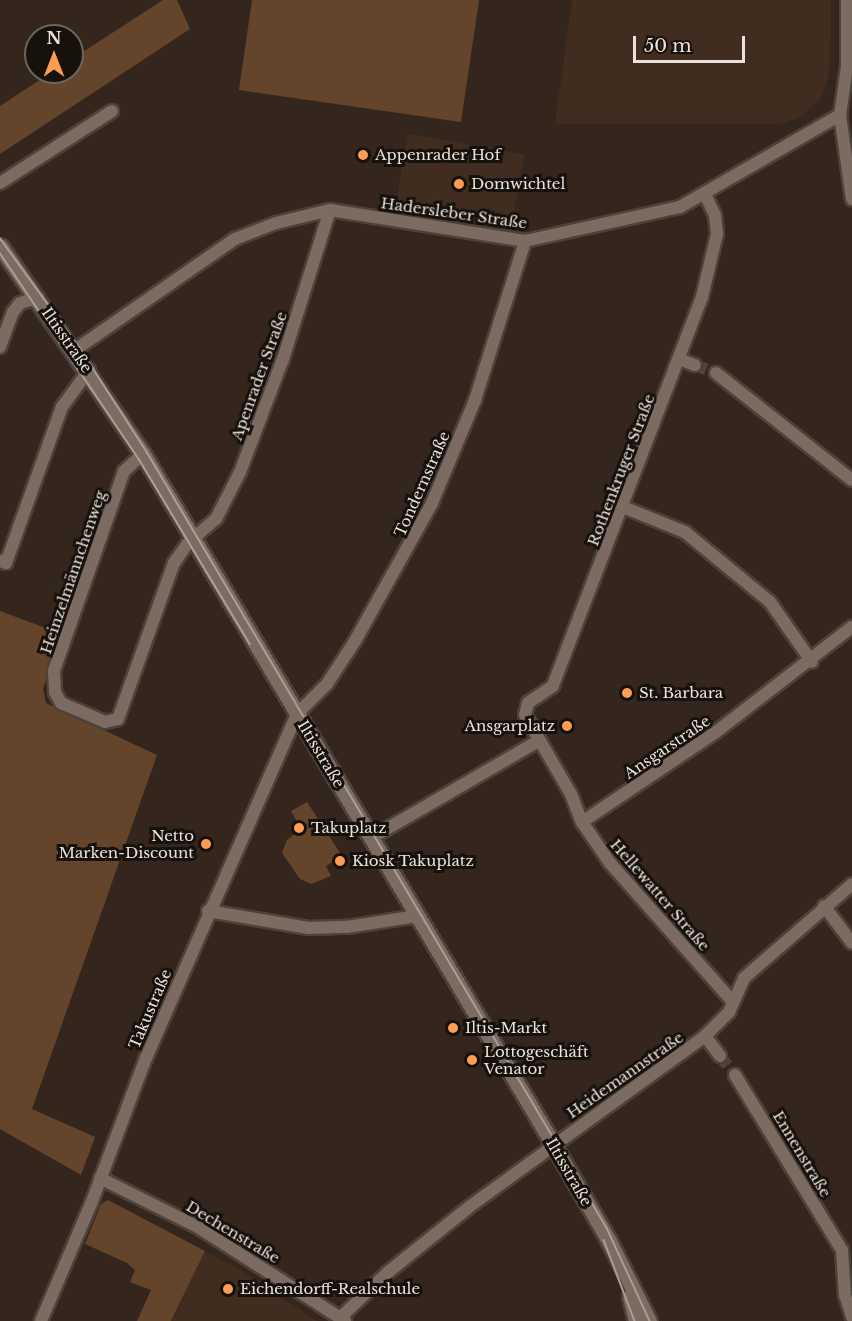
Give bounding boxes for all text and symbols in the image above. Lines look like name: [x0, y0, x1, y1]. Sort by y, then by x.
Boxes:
north arrow: [24, 24, 84, 84]
scale bar: [636, 24, 748, 62]
text: N: [46, 28, 62, 48]
text: 50 m: [644, 35, 692, 57]
place label: Appenrader Hof: [375, 146, 501, 164]
marker: Appenrader Hof: [356, 148, 370, 162]
place label: Domwichtel: [471, 175, 565, 193]
marker: Domwichtel: [452, 177, 466, 191]
street label: Hadersleber Straße: [380, 194, 528, 232]
street label: Iltisstraße: [38, 304, 96, 376]
street label: Apenrader Straße: [227, 309, 291, 443]
street label: Rothenkruger Straße: [584, 391, 658, 549]
street label: Tondernstraße: [391, 428, 453, 540]
street label: Heinzelmännchenweg: [37, 488, 109, 656]
place label: St. Barbara: [639, 684, 723, 702]
marker: St. Barbara: [620, 686, 634, 700]
street label: Ansgarstraße: [621, 712, 713, 782]
street label: Iltisstraße: [294, 717, 348, 791]
place label: Ansgarplatz: [464, 717, 555, 735]
marker: Ansgarplatz: [560, 719, 574, 733]
place label: Takuplatz: [311, 819, 386, 837]
marker: Takuplatz: [292, 821, 306, 835]
place label: Netto Marken-Discount: [59, 826, 194, 861]
street label: Hellewatter Straße: [607, 835, 713, 955]
marker: Netto Marken-Discount: [199, 837, 213, 851]
place label: Kiosk Takuplatz: [352, 852, 474, 870]
marker: Kiosk Takuplatz: [333, 854, 347, 868]
street label: Takustraße: [125, 966, 175, 1052]
place label: Iltis-Markt: [465, 1019, 547, 1037]
marker: Iltis-Markt: [446, 1021, 460, 1035]
street label: Heidemannstraße: [563, 1028, 687, 1122]
place label: Lottogeschäft Venator: [484, 1042, 589, 1077]
marker: Lottogeschäft Venator: [465, 1053, 479, 1067]
street label: Ennenstraße: [769, 1108, 835, 1200]
street label: Iltisstraße: [542, 1135, 596, 1209]
street label: Dechenstraße: [183, 1197, 283, 1267]
place label: Eichendorff-Realschule: [240, 1280, 420, 1298]
marker: Eichendorff-Realschule: [221, 1282, 235, 1296]

